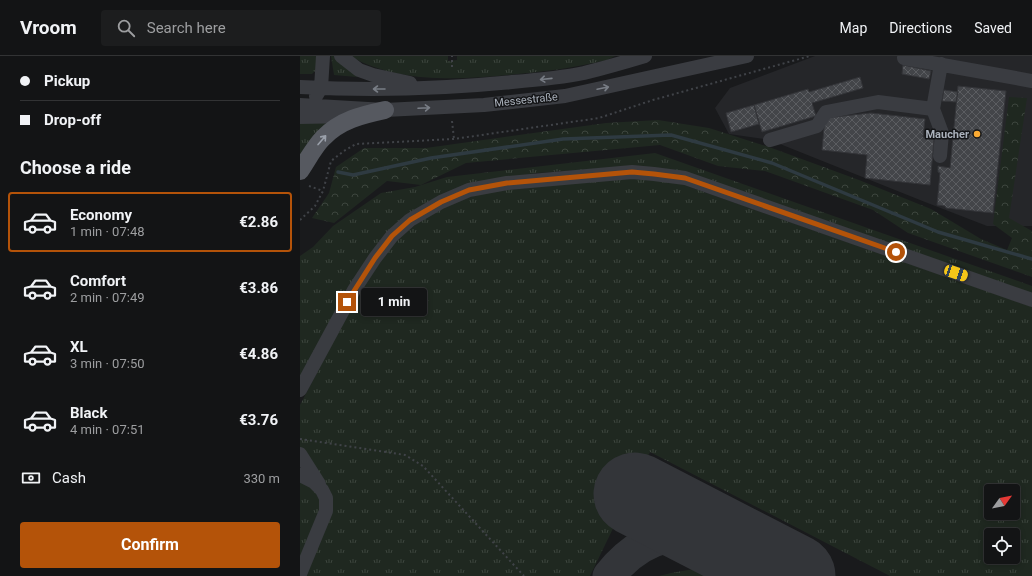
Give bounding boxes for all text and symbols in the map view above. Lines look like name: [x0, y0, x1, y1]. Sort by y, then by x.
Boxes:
search box: [101, 10, 381, 46]
text: Vroom: [20, 16, 77, 39]
icon: search: [115, 17, 137, 39]
text: Search here: [147, 19, 226, 37]
text: Map: [840, 20, 867, 36]
text: Directions: [889, 20, 952, 36]
text: Saved: [974, 20, 1012, 36]
text: Pickup: [44, 72, 90, 90]
one-way arrow: [540, 75, 553, 82]
one-way arrow: [597, 83, 610, 91]
one-way arrow: [373, 85, 386, 93]
street label: Messestraße: [494, 90, 559, 110]
one-way arrow: [417, 104, 430, 111]
text: Drop-off: [44, 111, 101, 129]
place label: Maucher: [925, 128, 969, 141]
marker: Maucher: [972, 129, 982, 139]
one-way arrow: [318, 134, 327, 145]
text: Choose a ride: [20, 157, 131, 178]
icon: car: [22, 204, 58, 240]
text: Economy: [70, 206, 132, 224]
text: €2.86: [239, 213, 278, 231]
text: 1 min · 07:48: [70, 224, 145, 239]
route start: [887, 243, 905, 261]
car: [943, 263, 969, 283]
icon: car: [22, 270, 58, 306]
text: Comfort: [70, 272, 126, 290]
text: €3.86: [239, 279, 278, 297]
callout: 1 min: [361, 288, 427, 316]
text: 2 min · 07:49: [70, 290, 145, 305]
route end: [338, 293, 356, 311]
text: 1 min: [378, 294, 410, 309]
icon: car: [22, 336, 58, 372]
text: XL: [70, 338, 88, 356]
text: €4.86: [239, 345, 278, 363]
text: 3 min · 07:50: [70, 356, 145, 371]
icon: car: [22, 402, 58, 438]
text: Black: [70, 404, 107, 422]
text: €3.76: [239, 411, 278, 429]
text: 4 min · 07:51: [70, 422, 145, 437]
icon: cash: [20, 467, 42, 489]
text: Cash: [52, 469, 86, 487]
text: 330 m: [243, 471, 280, 486]
north arrow: [984, 484, 1020, 520]
map controls: [984, 484, 1020, 564]
button: Confirm: [20, 522, 280, 568]
button: locate: [984, 528, 1020, 564]

